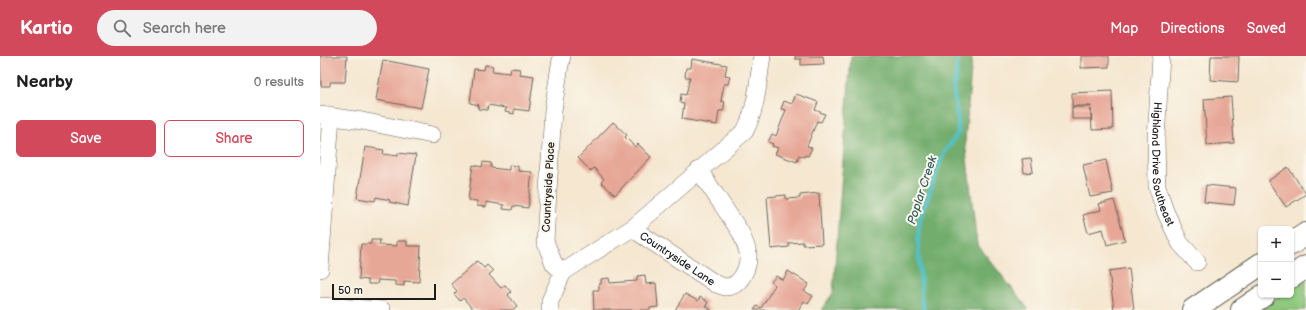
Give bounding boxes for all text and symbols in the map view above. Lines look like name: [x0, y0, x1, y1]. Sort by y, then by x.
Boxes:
search box: [97, 10, 377, 46]
text: Kartio: [20, 17, 73, 40]
icon: search: [111, 17, 133, 39]
text: Search here: [143, 19, 226, 38]
text: Map: [1110, 20, 1138, 37]
text: Directions: [1160, 20, 1225, 37]
text: Saved: [1247, 20, 1286, 37]
text: Nearby: [16, 72, 73, 92]
text: 0 results: [254, 74, 304, 90]
street label: Highland Drive Southeast: [1149, 102, 1177, 229]
button: Save: [16, 120, 156, 157]
button: Share: [164, 120, 304, 157]
street label: Countryside Place: [540, 141, 557, 233]
water label: Poplar Creek: [904, 153, 941, 226]
map controls: [1258, 226, 1294, 298]
button: +: [1258, 226, 1294, 262]
street label: Countryside Lane: [637, 229, 718, 289]
button: −: [1258, 262, 1294, 298]
scale bar: [332, 282, 436, 301]
text: 50 m: [338, 284, 363, 297]

